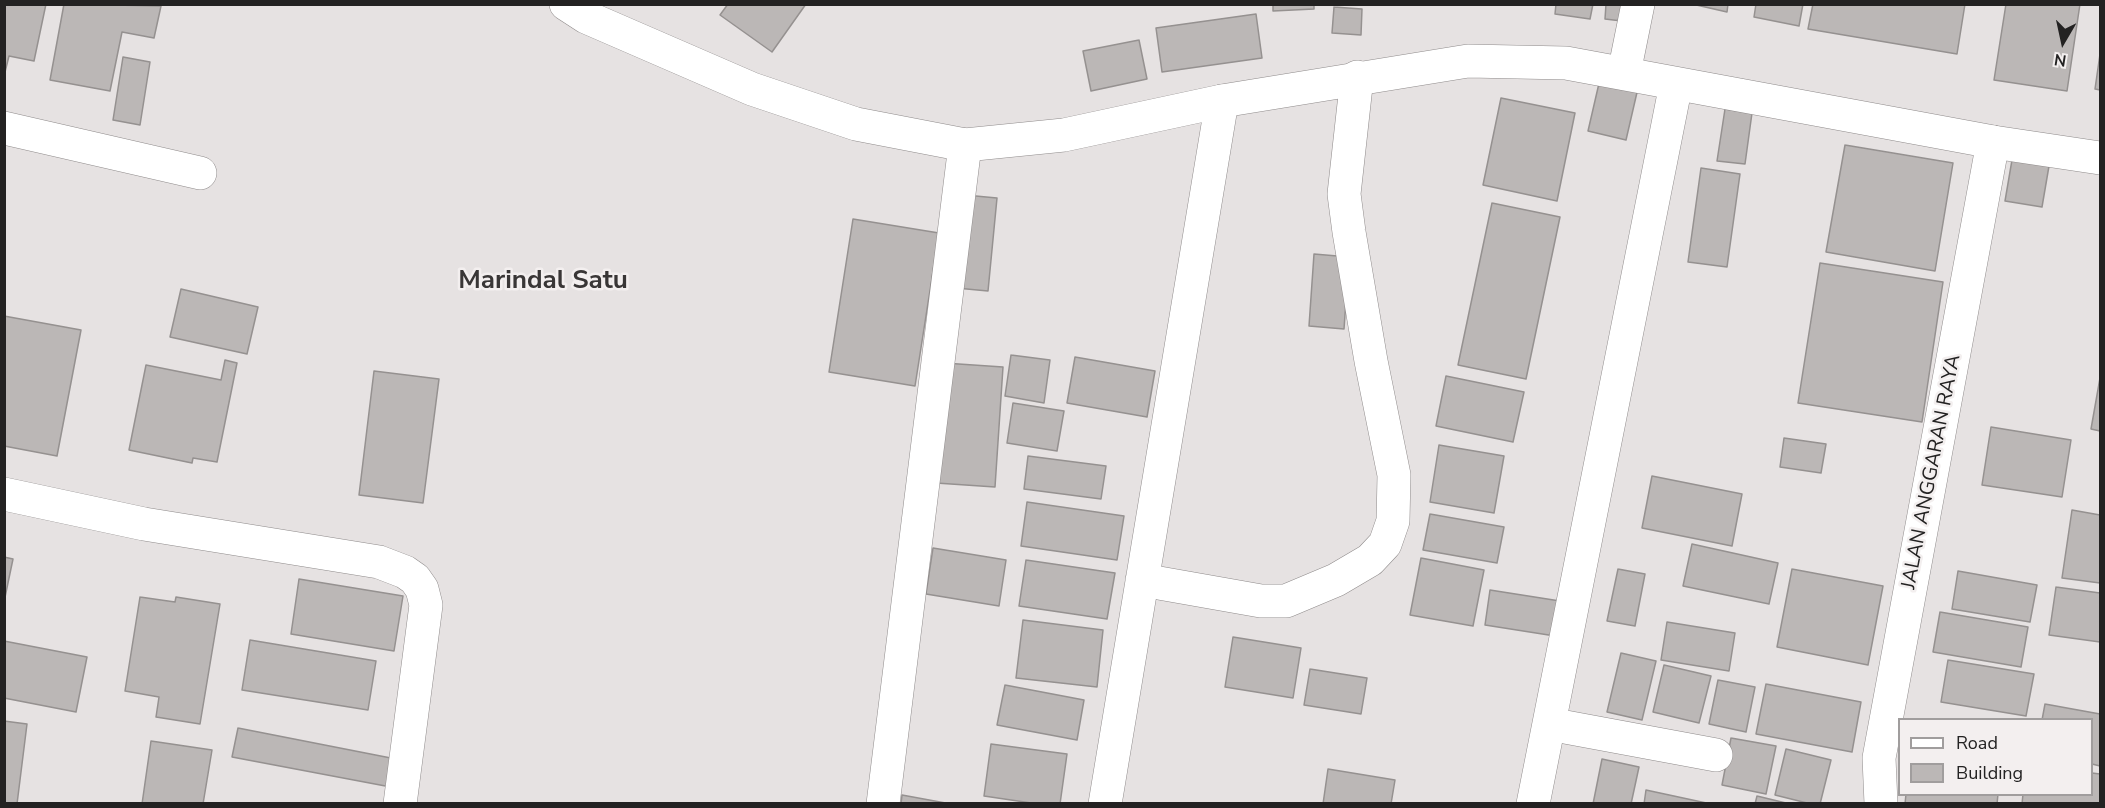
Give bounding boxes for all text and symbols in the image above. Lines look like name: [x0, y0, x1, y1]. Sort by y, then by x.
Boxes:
north arrow: [2033, 12, 2093, 72]
text: N: [2053, 48, 2068, 72]
district label: Marindal Satu: [458, 266, 628, 298]
street label: JALAN ANGGARAN RAYA: [1897, 353, 1967, 591]
legend: [1898, 718, 2093, 796]
text: Road: [1956, 731, 1998, 755]
text: Building: [1956, 761, 2023, 785]

